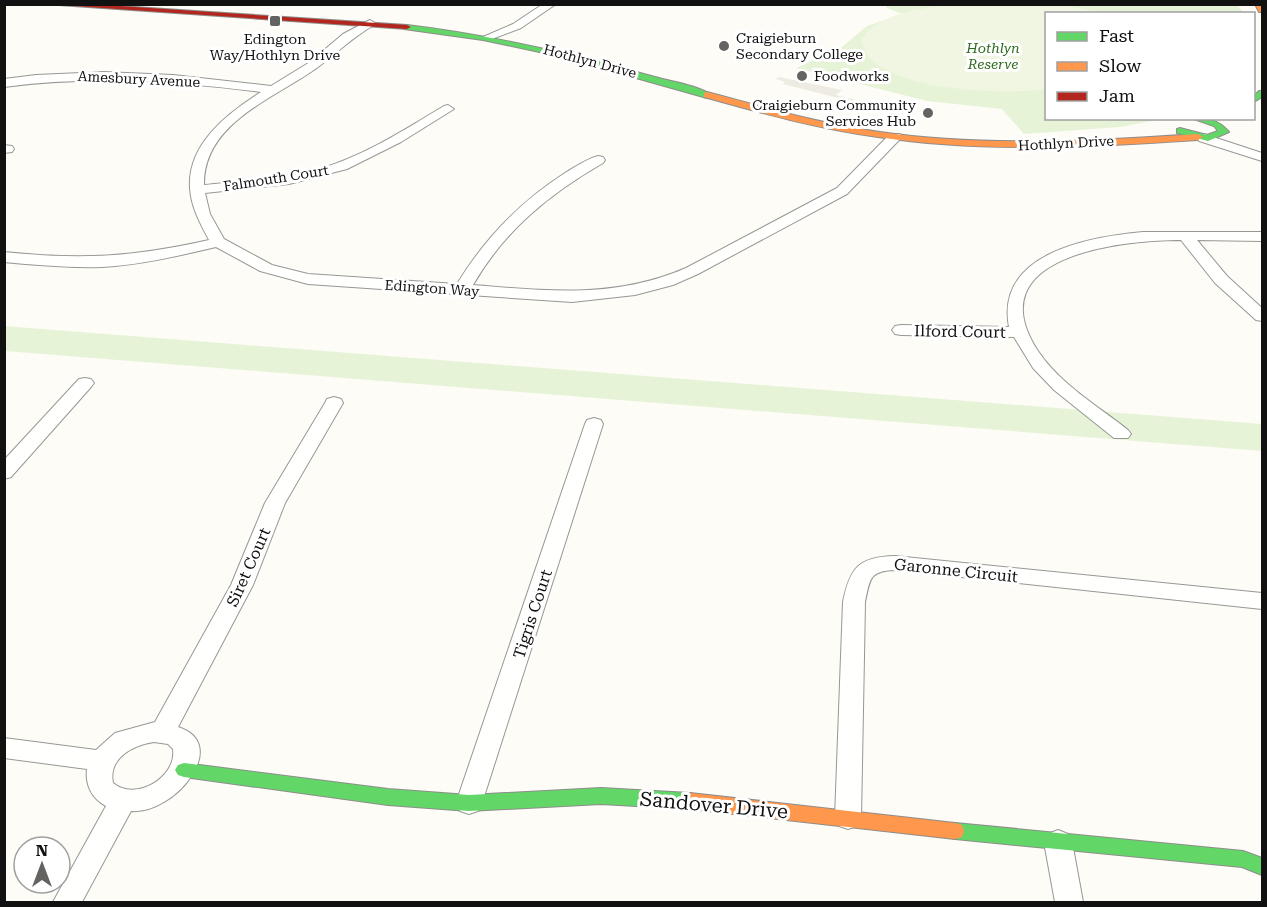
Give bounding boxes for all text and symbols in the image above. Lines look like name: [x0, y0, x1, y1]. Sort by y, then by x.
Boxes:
legend: [1045, 12, 1255, 120]
marker: Edington Way/Hothlyn Drive: [268, 14, 282, 28]
text: Fast: [1099, 25, 1134, 46]
place label: Craigieburn Secondary College: [736, 30, 863, 62]
place label: Edington Way/Hothlyn Drive: [210, 31, 340, 63]
marker: Craigieburn Secondary College: [717, 39, 731, 53]
park label: Hothlyn Reserve: [965, 40, 1020, 72]
street label: Hothlyn Drive: [542, 41, 639, 81]
text: Slow: [1099, 55, 1141, 76]
street label: Amesbury Avenue: [77, 68, 201, 90]
place label: Foodworks: [814, 68, 889, 84]
marker: Foodworks: [795, 69, 809, 83]
text: Jam: [1099, 85, 1135, 106]
place label: Craigieburn Community Services Hub: [752, 97, 917, 129]
marker: Craigieburn Community Services Hub: [921, 106, 935, 120]
street label: Hothlyn Drive: [1018, 132, 1115, 153]
street label: Falmouth Court: [222, 162, 330, 194]
street label: Edington Way: [384, 277, 481, 299]
street label: Ilford Court: [914, 321, 1006, 342]
street label: Siret Court: [223, 525, 274, 610]
street label: Garonne Circuit: [893, 555, 1019, 586]
street label: Tigris Court: [509, 567, 556, 661]
street label: Sandover Drive: [639, 787, 789, 823]
north arrow: [12, 835, 72, 895]
text: N: [36, 841, 48, 860]

